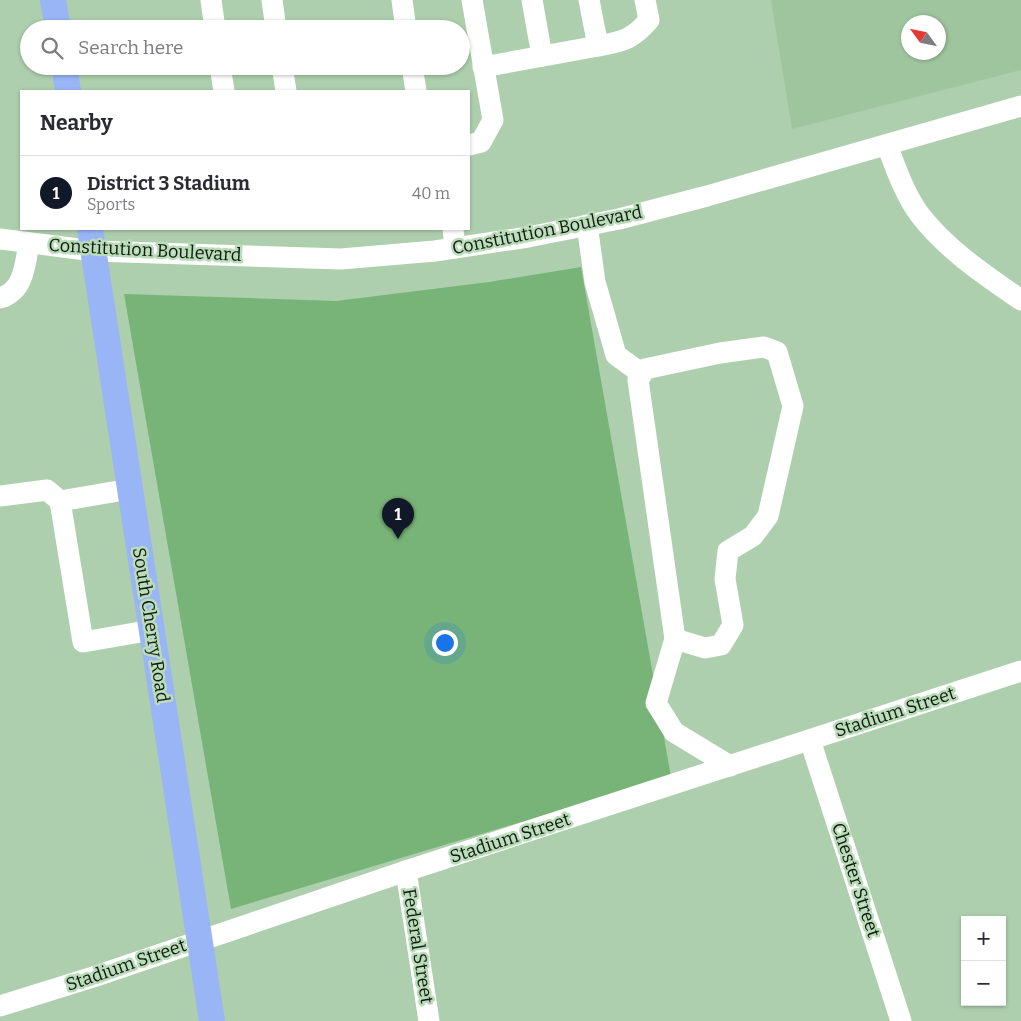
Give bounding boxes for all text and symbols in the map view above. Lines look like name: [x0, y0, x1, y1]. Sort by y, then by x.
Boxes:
north arrow: [901, 15, 946, 60]
search box: [20, 20, 470, 75]
icon: search: [38, 34, 66, 62]
text: Search here: [78, 36, 183, 59]
text: Nearby: [40, 110, 113, 136]
text: District 3 Stadium: [87, 172, 250, 195]
text: 1: [53, 184, 59, 203]
text: 40 m: [412, 184, 450, 203]
text: Sports: [87, 195, 135, 214]
street label: Constitution Boulevard: [450, 201, 644, 259]
street label: Constitution Boulevard: [48, 234, 242, 266]
pin: 1: [382, 498, 414, 539]
street label: South Cherry Road: [128, 546, 174, 704]
your location: [432, 630, 458, 656]
street label: Stadium Street: [832, 682, 959, 742]
street label: Stadium Street: [447, 808, 574, 868]
street label: Chester Street: [827, 820, 885, 941]
street label: Federal Street: [398, 887, 438, 1006]
map controls: [961, 916, 1006, 1006]
button: +: [961, 916, 1006, 961]
street label: Stadium Street: [63, 934, 189, 996]
button: −: [961, 961, 1006, 1006]

